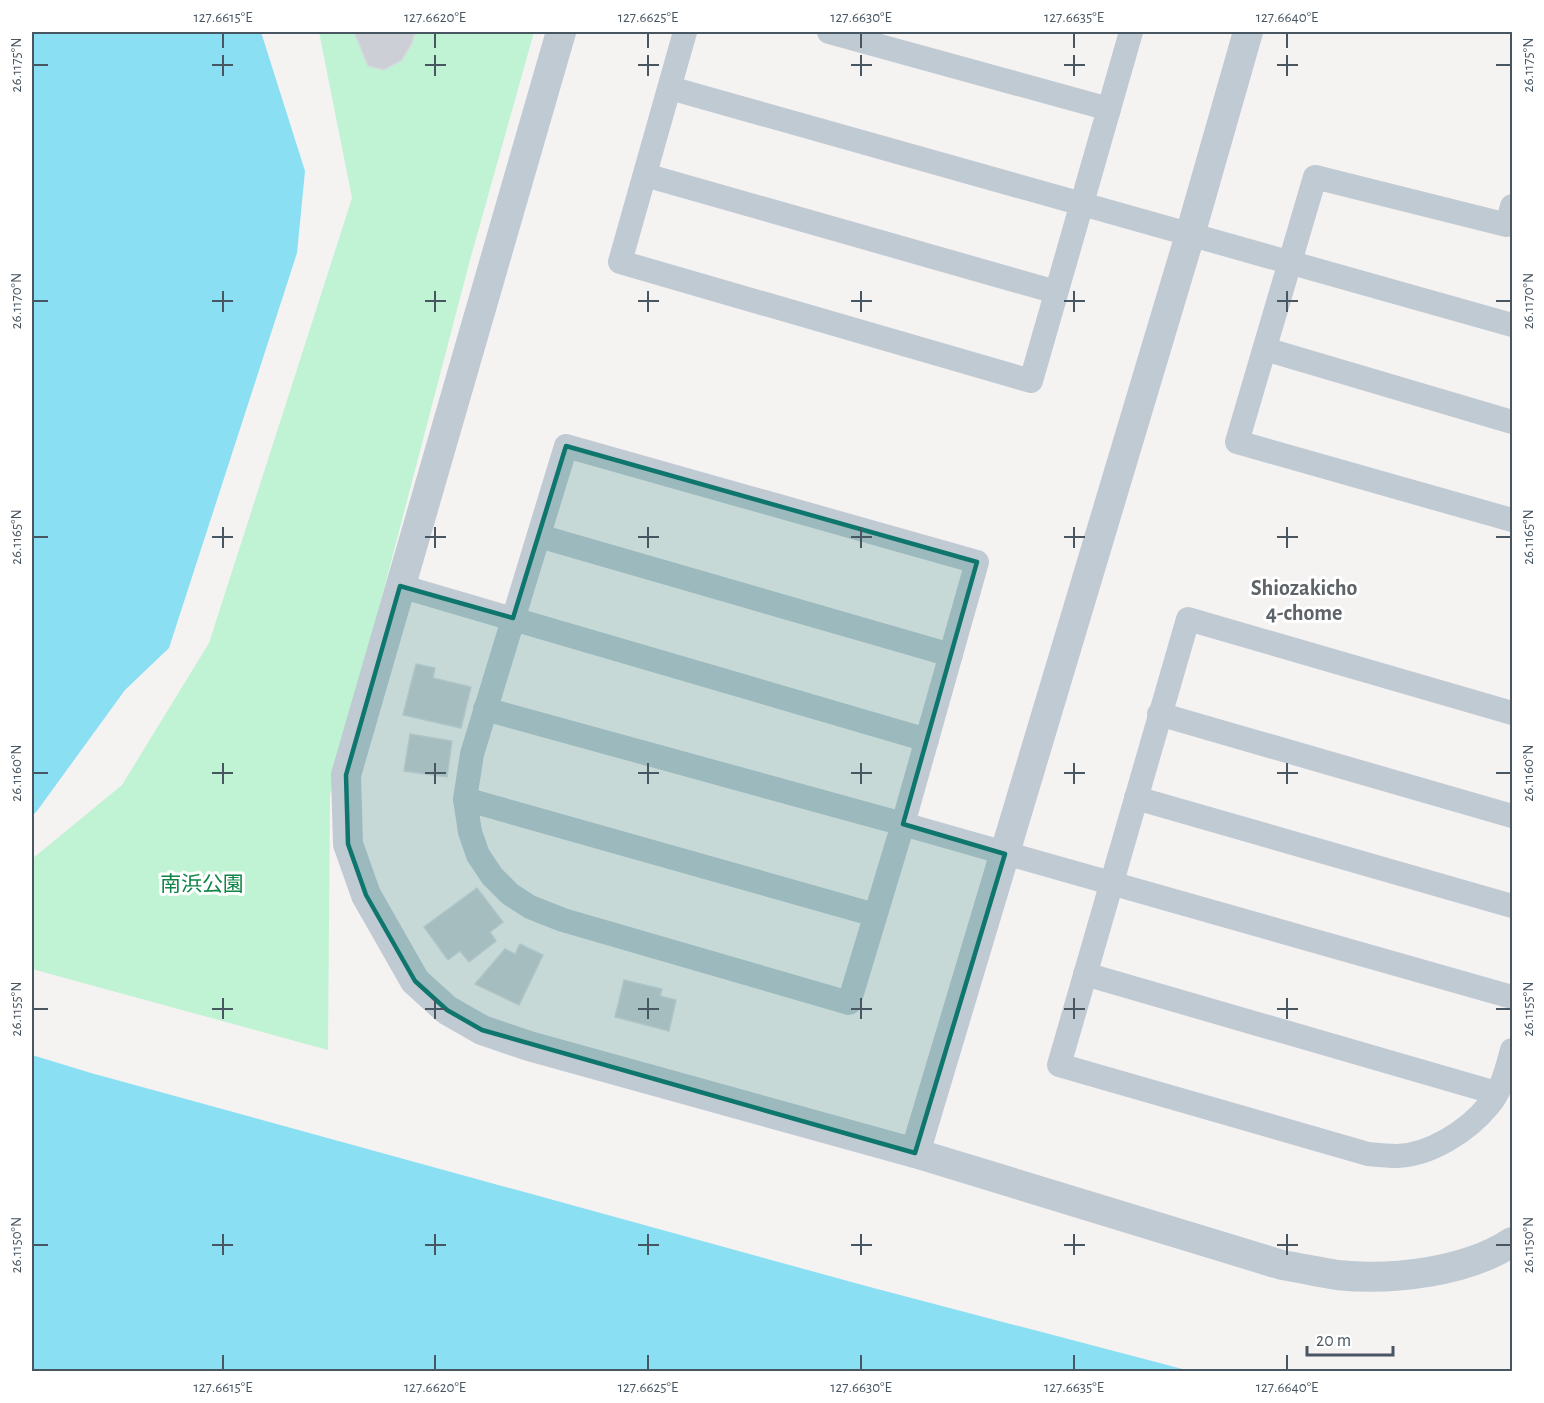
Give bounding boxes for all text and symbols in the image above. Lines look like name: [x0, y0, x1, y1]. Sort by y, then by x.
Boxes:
text: 127.6615°E: [194, 10, 252, 25]
text: 127.6620°E: [404, 10, 466, 25]
text: 127.6625°E: [618, 10, 678, 25]
text: 127.6630°E: [830, 10, 892, 25]
text: 127.6635°E: [1044, 10, 1104, 25]
text: 127.6640°E: [1256, 10, 1318, 25]
text: 26.1175°N: [9, 38, 24, 92]
text: 26.1175°N: [1521, 38, 1536, 92]
text: 26.1170°N: [9, 273, 24, 329]
text: 26.1170°N: [1521, 273, 1536, 329]
text: 26.1165°N: [9, 509, 24, 565]
text: 26.1165°N: [1521, 509, 1536, 565]
district label: Shiozakicho 4-chome: [1251, 577, 1357, 624]
text: 26.1160°N: [9, 744, 24, 802]
text: 26.1160°N: [1521, 744, 1536, 802]
park label: 南浜公園: [160, 873, 244, 895]
text: 26.1155°N: [9, 982, 24, 1036]
text: 26.1155°N: [1521, 982, 1536, 1036]
text: 26.1150°N: [9, 1217, 24, 1273]
text: 26.1150°N: [1521, 1217, 1536, 1273]
scale bar: [1307, 1319, 1392, 1357]
text: 20 m: [1316, 1332, 1351, 1350]
text: 127.6615°E: [194, 1380, 252, 1395]
text: 127.6620°E: [404, 1380, 466, 1395]
text: 127.6625°E: [618, 1380, 678, 1395]
text: 127.6630°E: [830, 1380, 892, 1395]
text: 127.6635°E: [1044, 1380, 1104, 1395]
text: 127.6640°E: [1256, 1380, 1318, 1395]

